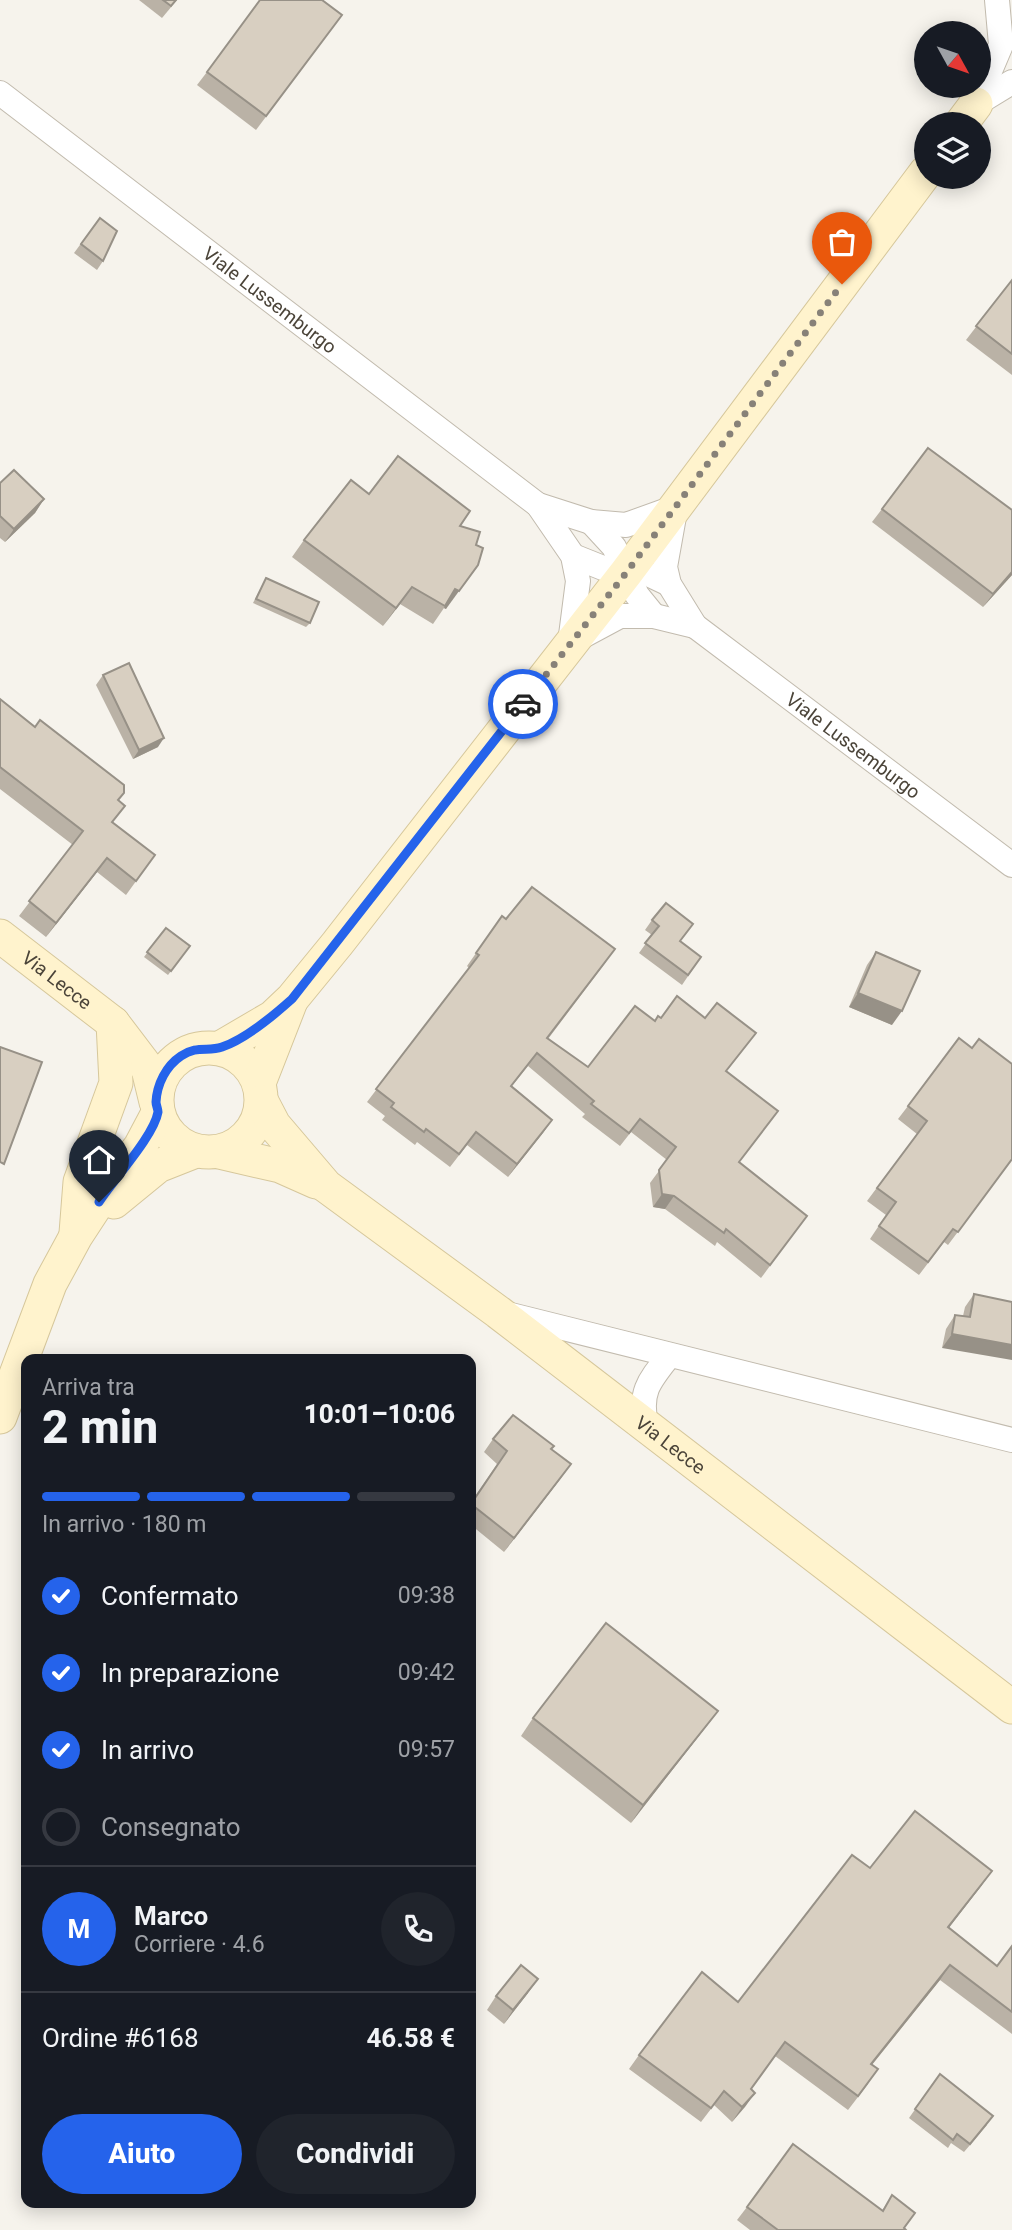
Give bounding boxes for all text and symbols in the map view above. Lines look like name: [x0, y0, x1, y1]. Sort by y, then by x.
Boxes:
north arrow: [914, 21, 990, 98]
map controls: [914, 21, 991, 189]
button: layers: [914, 112, 991, 189]
pin: [812, 212, 872, 284]
icon: bag: [823, 223, 861, 261]
street label: Viale Lussemburgo: [198, 242, 341, 359]
courier: [488, 669, 558, 739]
icon: car: [504, 685, 542, 723]
street label: Viale Lussemburgo: [781, 688, 925, 804]
street label: Via Lecce: [17, 946, 96, 1014]
pin: [69, 1130, 129, 1202]
icon: home: [80, 1141, 118, 1179]
text: Arriva tra: [42, 1374, 135, 1401]
text: 10:01–10:06: [304, 1399, 455, 1429]
text: 2 min: [42, 1400, 158, 1454]
street label: Via Lecce: [631, 1411, 710, 1479]
text: In arrivo · 180 m: [42, 1511, 207, 1538]
icon: check: [42, 1577, 80, 1615]
text: Confermato: [101, 1581, 238, 1611]
text: 09:38: [398, 1582, 455, 1609]
icon: check: [42, 1654, 80, 1692]
text: In preparazione: [101, 1658, 279, 1688]
text: 09:42: [398, 1659, 455, 1686]
icon: check: [42, 1731, 80, 1769]
text: In arrivo: [101, 1735, 194, 1765]
text: 09:57: [398, 1736, 455, 1763]
text: Consegnato: [101, 1812, 241, 1842]
button: phone: [381, 1892, 455, 1966]
text: Marco: [134, 1901, 208, 1931]
text: M: [68, 1914, 90, 1944]
text: Corriere · 4.6: [134, 1931, 265, 1958]
text: Ordine #6168: [42, 2023, 199, 2053]
text: 46.58 €: [366, 2023, 455, 2053]
button: Aiuto: [42, 2114, 242, 2194]
button: Condividi: [256, 2114, 455, 2194]

